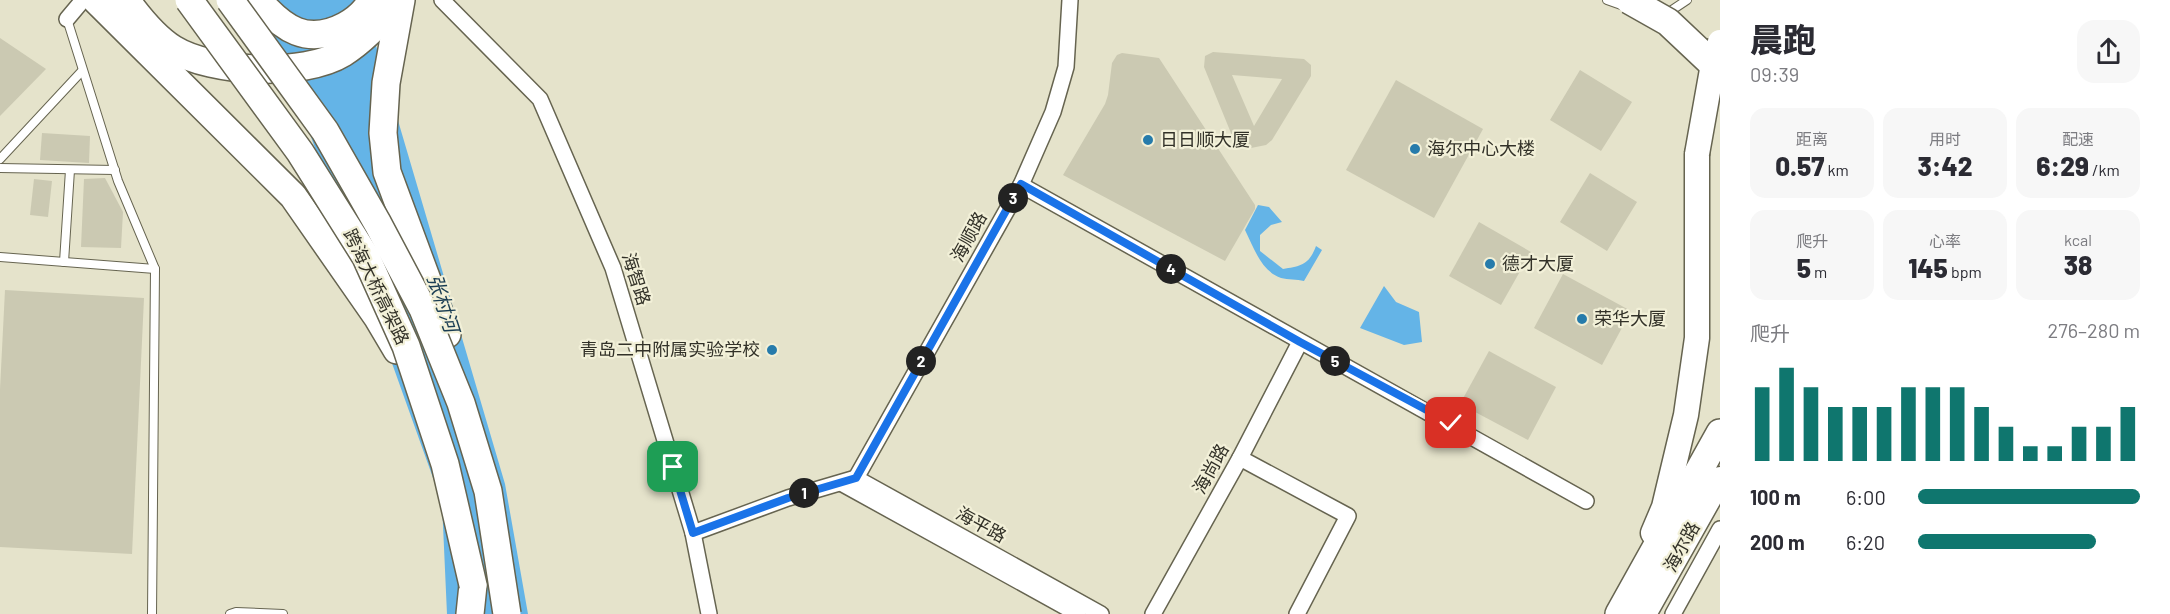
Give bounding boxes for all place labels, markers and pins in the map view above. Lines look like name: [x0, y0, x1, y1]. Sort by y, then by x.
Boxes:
place label: 日日顺大厦: [1160, 128, 1250, 150]
marker: 日日顺大厦: [1141, 133, 1155, 147]
place label: 海尔中心大楼: [1427, 137, 1535, 159]
marker: 海尔中心大楼: [1408, 142, 1422, 156]
pin: 3: [998, 183, 1028, 213]
place label: 德才大厦: [1502, 252, 1574, 274]
pin: 4: [1156, 254, 1186, 284]
marker: 德才大厦: [1483, 257, 1497, 271]
place label: 荣华大厦: [1594, 307, 1666, 329]
marker: 荣华大厦: [1575, 312, 1589, 326]
place label: 青岛二中附属实验学校: [580, 338, 760, 360]
marker: 青岛二中附属实验学校: [765, 343, 779, 357]
pin: 2: [906, 346, 936, 376]
pin: 5: [1320, 346, 1350, 376]
pin: [1425, 397, 1476, 448]
pin: [647, 441, 698, 492]
pin: 1: [789, 478, 819, 508]

